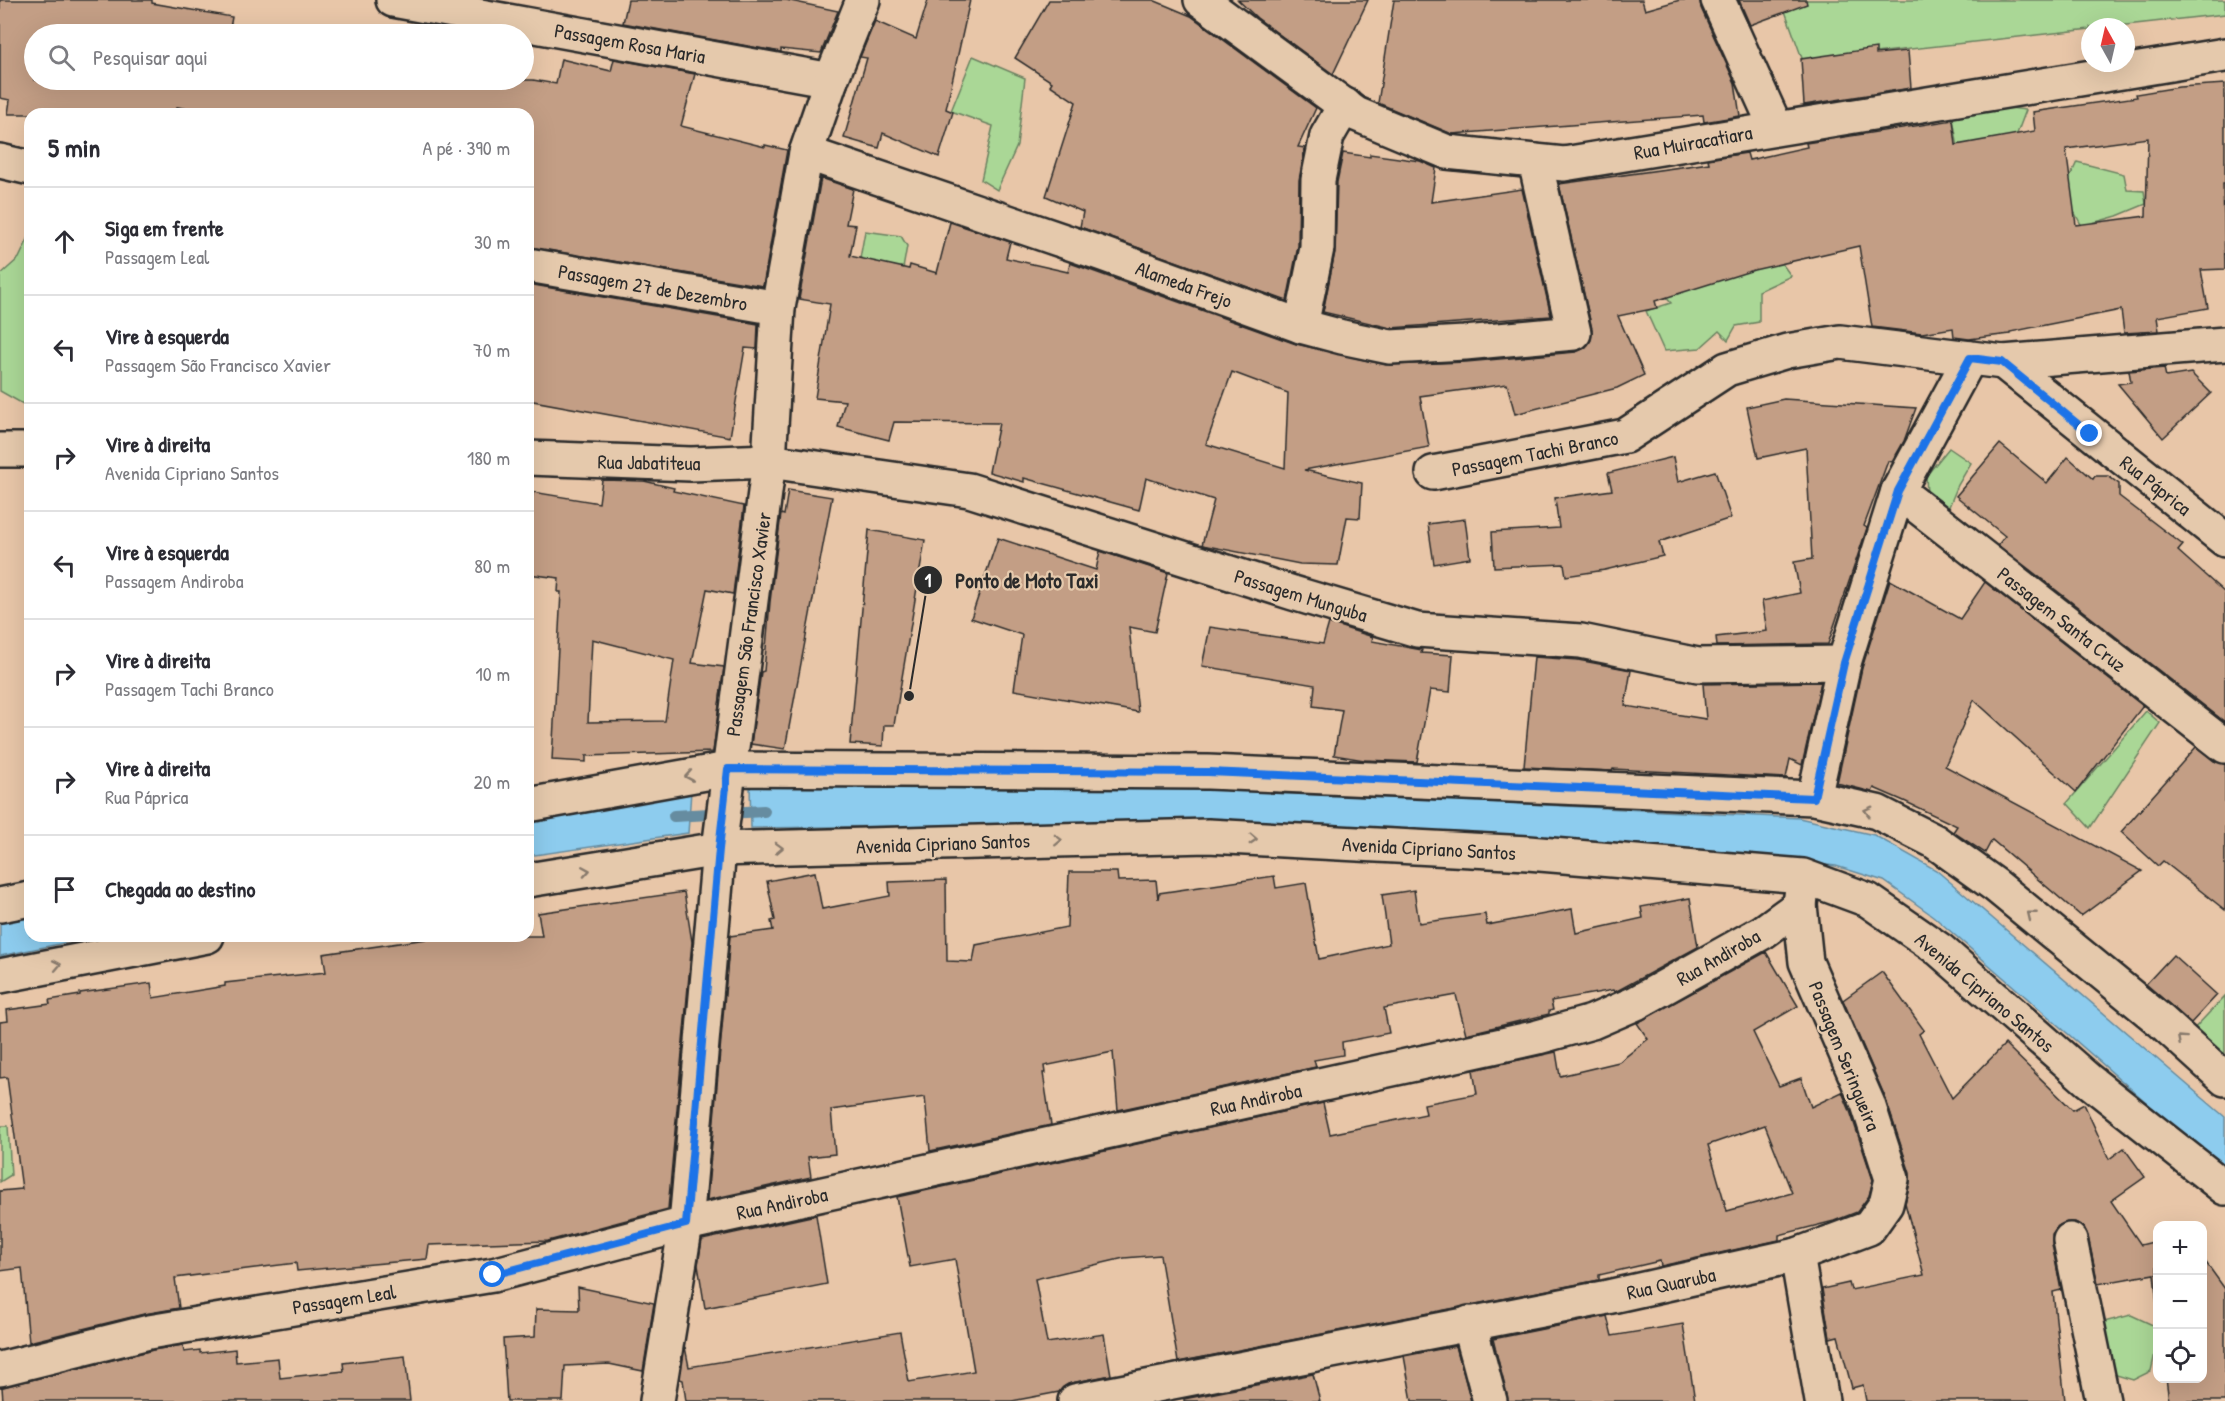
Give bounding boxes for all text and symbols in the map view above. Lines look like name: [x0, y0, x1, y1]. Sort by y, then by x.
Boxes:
street label: Passagem Rosa Maria: [552, 16, 708, 70]
north arrow: [2081, 18, 2135, 72]
search box: [24, 24, 534, 90]
icon: search: [45, 41, 78, 74]
text: Pesquisar aqui: [93, 42, 208, 72]
street label: Rua Muiracatiara: [1632, 118, 1754, 166]
text: 5 min: [48, 130, 100, 165]
text: A pé · 390 m: [422, 134, 510, 161]
text: Siga em frente: [105, 213, 224, 243]
icon: ahead: [48, 225, 81, 258]
text: 30 m: [474, 228, 510, 255]
text: Passagem Leal: [105, 243, 209, 270]
street label: Alameda Frejo: [1132, 254, 1236, 314]
street label: Passagem 27 de Dezembro: [556, 257, 750, 317]
text: Vire à esquerda: [105, 321, 229, 351]
icon: left: [48, 333, 81, 366]
text: 70 m: [473, 336, 510, 363]
text: Passagem São Francisco Xavier: [105, 351, 331, 378]
route end: [2076, 420, 2102, 446]
street label: Passagem Tachi Branco: [1450, 424, 1620, 482]
text: Vire à direita: [105, 429, 210, 459]
icon: right: [48, 441, 81, 474]
text: 180 m: [467, 444, 510, 471]
street label: Rua Jabatiteua: [597, 448, 701, 476]
street label: Rua Páprica: [2115, 449, 2197, 521]
text: Avenida Cipriano Santos: [105, 459, 279, 486]
street label: Passagem São Francisco Xavier: [719, 510, 777, 738]
text: Vire à esquerda: [105, 537, 229, 567]
icon: left: [48, 549, 81, 582]
text: 80 m: [474, 552, 510, 579]
street label: Passagem Santa Cruz: [1992, 560, 2132, 678]
callout: Ponto de Moto Taxi: [913, 561, 1111, 600]
street label: Passagem Munguba: [1231, 562, 1371, 628]
text: Ponto de Moto Taxi: [955, 566, 1099, 595]
text: Passagem Andiroba: [105, 567, 244, 594]
text: 1: [925, 568, 932, 593]
text: Vire à direita: [105, 645, 210, 675]
icon: right: [48, 657, 81, 690]
text: 10 m: [476, 660, 510, 687]
text: Passagem Tachi Branco: [105, 675, 274, 702]
text: Vire à direita: [105, 753, 210, 783]
icon: right: [48, 765, 81, 798]
text: 20 m: [473, 768, 510, 795]
one-way arrow: [684, 769, 694, 782]
text: Rua Páprica: [105, 783, 188, 810]
one-way arrow: [1863, 805, 1873, 818]
street label: Avenida Cipriano Santos: [856, 826, 1031, 860]
street label: Avenida Cipriano Santos: [1341, 830, 1517, 866]
one-way arrow: [1248, 832, 1257, 845]
one-way arrow: [1053, 834, 1062, 847]
one-way arrow: [775, 841, 784, 854]
one-way arrow: [581, 865, 590, 877]
icon: arrive: [48, 873, 81, 906]
text: Chegada ao destino: [105, 874, 255, 904]
one-way arrow: [2027, 911, 2038, 922]
street label: Rua Andiroba: [1671, 922, 1765, 992]
street label: Avenida Cipriano Santos: [1910, 926, 2061, 1058]
one-way arrow: [52, 959, 62, 972]
street label: Passagem Seringueira: [1803, 977, 1887, 1135]
one-way arrow: [2178, 1035, 2188, 1046]
street label: Rua Andiroba: [1208, 1076, 1304, 1122]
street label: Rua Andiroba: [734, 1180, 830, 1226]
map controls: [2153, 1221, 2207, 1383]
button: +: [2153, 1221, 2207, 1275]
street label: Rua Quaruba: [1624, 1260, 1718, 1306]
route start: [479, 1261, 505, 1287]
button: −: [2153, 1275, 2207, 1329]
street label: Passagem Leal: [290, 1277, 398, 1320]
button: locate: [2153, 1329, 2207, 1383]

